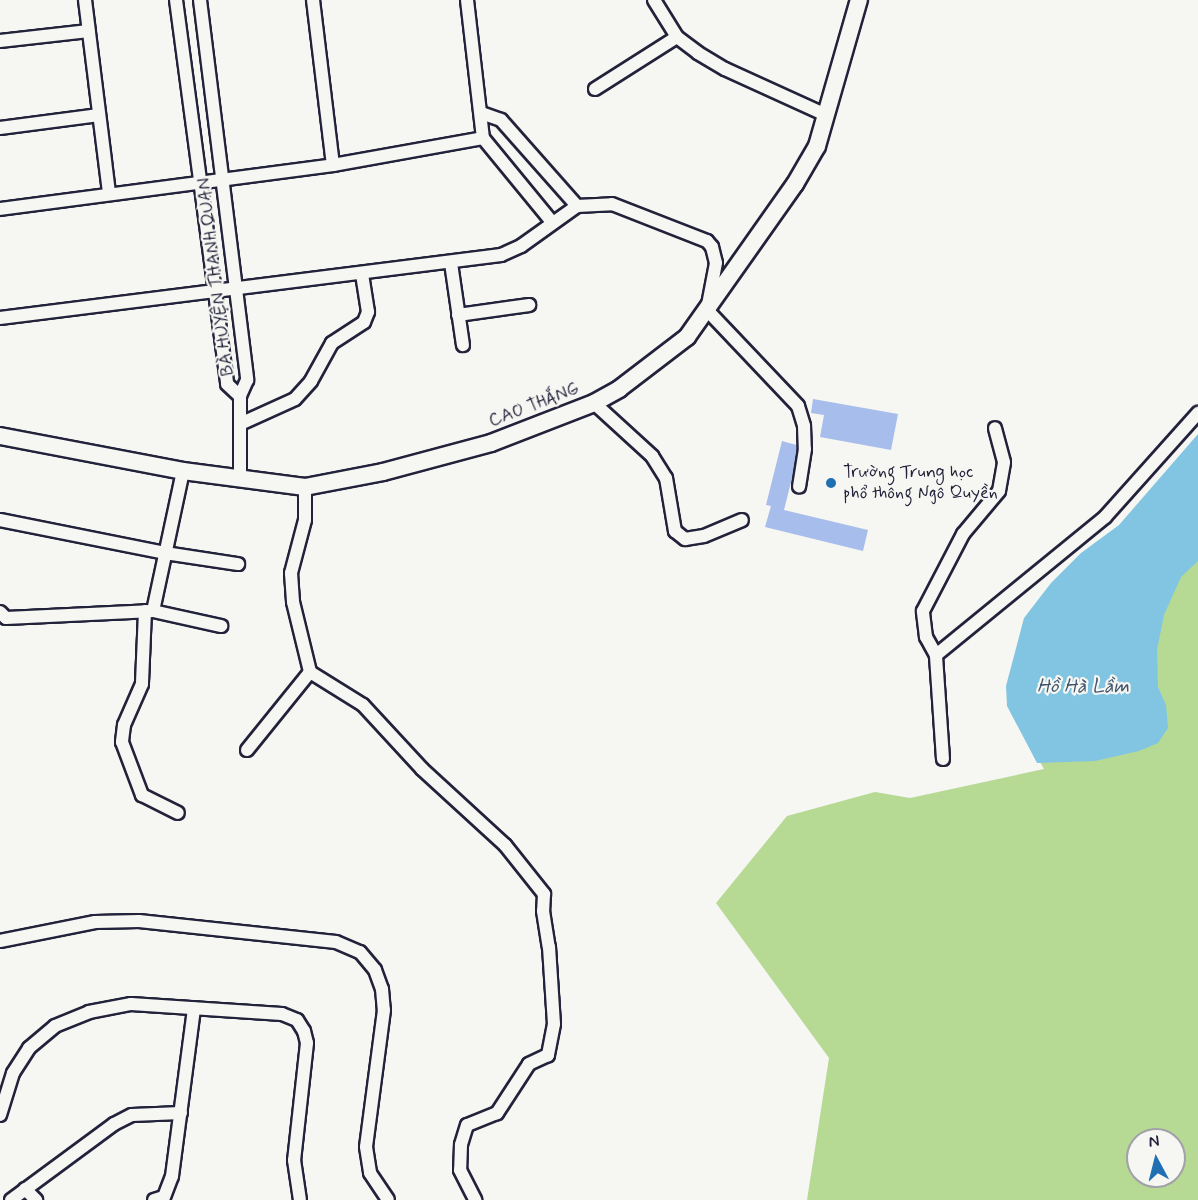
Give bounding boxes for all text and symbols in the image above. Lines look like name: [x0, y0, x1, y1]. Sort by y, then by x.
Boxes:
street label: BÀ HUYỆN THANH QUAN: [193, 178, 239, 376]
street label: CAO THẮNG: [486, 378, 582, 432]
place label: Trường Trung học phổ thông Ngô Quyền: [843, 462, 999, 504]
marker: Trường Trung học phổ thông Ngô Quyền: [824, 476, 838, 490]
water label: Hồ Hà Lầm: [1037, 674, 1129, 698]
north arrow: [1126, 1128, 1186, 1188]
text: N: [1147, 1131, 1161, 1153]

